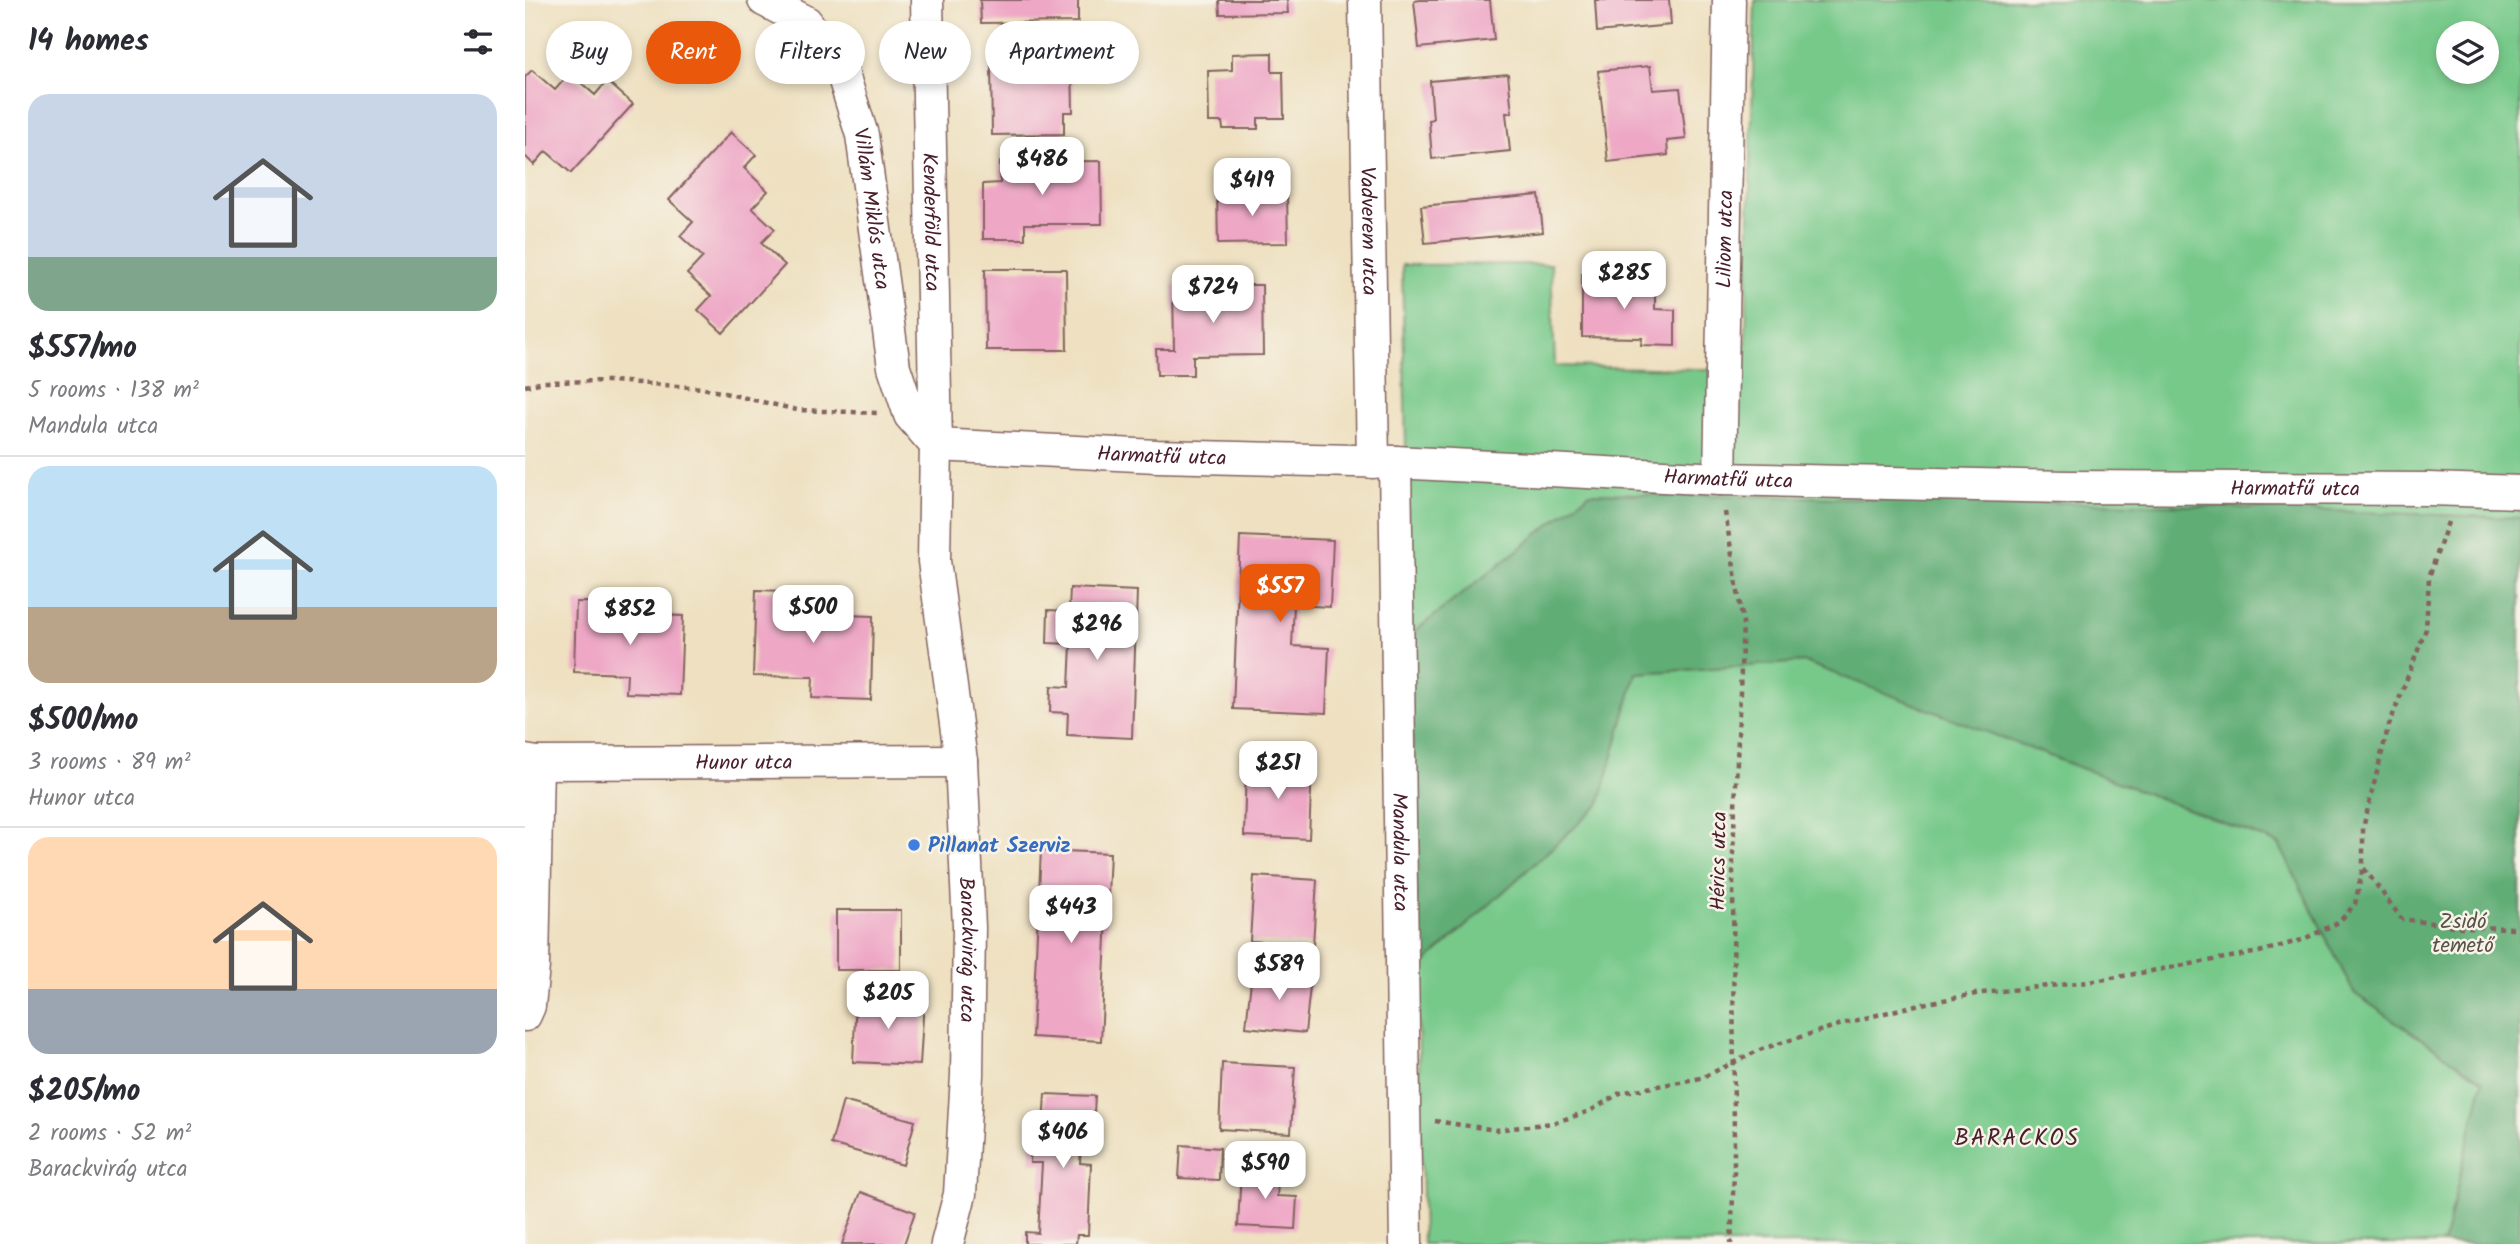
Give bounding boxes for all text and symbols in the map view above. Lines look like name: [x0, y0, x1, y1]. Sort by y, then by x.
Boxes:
text: 14 homes: [28, 18, 149, 66]
chip: Buy: [546, 21, 632, 84]
chip: Rent: [646, 21, 741, 84]
chip: Filters: [755, 21, 865, 84]
chip: New: [879, 21, 971, 84]
chip: Apartment: [985, 21, 1139, 84]
map controls: [2436, 21, 2499, 84]
button: layers: [2436, 21, 2499, 84]
icon: filters: [459, 23, 497, 61]
street label: Villám Miklós utca: [843, 124, 898, 292]
pin: $486: [1001, 138, 1083, 197]
icon: home: [200, 140, 326, 266]
text: $486: [1016, 142, 1068, 178]
street label: Kenderföld utca: [912, 152, 948, 292]
pin: $419: [1211, 158, 1293, 218]
text: $419: [1230, 163, 1274, 199]
street label: Vadverem utca: [1350, 166, 1385, 296]
street label: Liliom utca: [1709, 189, 1743, 289]
pin: $285: [1583, 252, 1665, 311]
text: $285: [1598, 256, 1650, 292]
pin: $724: [1172, 266, 1254, 325]
text: $724: [1188, 270, 1238, 306]
text: $557/mo: [28, 325, 137, 373]
text: 5 rooms · 138 m²: [28, 373, 199, 409]
text: Mandula utca: [28, 409, 158, 445]
street label: Harmatfű utca: [1096, 438, 1227, 476]
street label: Harmatfű utca: [1663, 461, 1793, 499]
street label: Harmatfű utca: [2230, 473, 2360, 507]
icon: home: [200, 512, 326, 638]
pin: $557: [1239, 564, 1321, 624]
text: $557: [1256, 569, 1304, 605]
pin: $500: [772, 586, 854, 645]
pin: $852: [589, 588, 671, 647]
text: $500: [789, 590, 837, 626]
text: $852: [604, 592, 656, 628]
pin: $296: [1056, 602, 1138, 662]
text: $296: [1071, 607, 1123, 643]
text: $500/mo: [28, 697, 138, 745]
pin: $251: [1237, 742, 1319, 801]
text: 3 rooms · 89 m²: [28, 745, 191, 781]
text: $251: [1255, 746, 1301, 782]
street label: Hunor utca: [695, 747, 793, 780]
text: Hunor utca: [28, 781, 135, 817]
street label: Mandula utca: [1382, 792, 1416, 912]
street label: Hérics utca: [1702, 811, 1737, 911]
place label: Pillanat Szerviz: [928, 830, 1071, 863]
marker: Pillanat Szerviz: [906, 837, 922, 853]
street label: Barackvirág utca: [949, 876, 984, 1023]
icon: home: [200, 883, 326, 1009]
pin: $443: [1030, 886, 1112, 945]
text: $443: [1045, 890, 1097, 926]
park label: Zsidó temető: [2432, 906, 2495, 963]
pin: $589: [1238, 942, 1320, 1002]
text: $589: [1254, 947, 1304, 983]
pin: $205: [847, 972, 929, 1031]
text: $205: [863, 976, 913, 1012]
text: $205/mo: [28, 1068, 141, 1116]
pin: $406: [1022, 1110, 1104, 1170]
text: $406: [1038, 1115, 1088, 1151]
text: 2 rooms · 52 m²: [28, 1116, 191, 1152]
district label: BARACKOS: [1954, 1121, 2080, 1157]
pin: $590: [1224, 1142, 1306, 1201]
text: $590: [1241, 1146, 1289, 1182]
text: Barackvirág utca: [28, 1152, 188, 1188]

